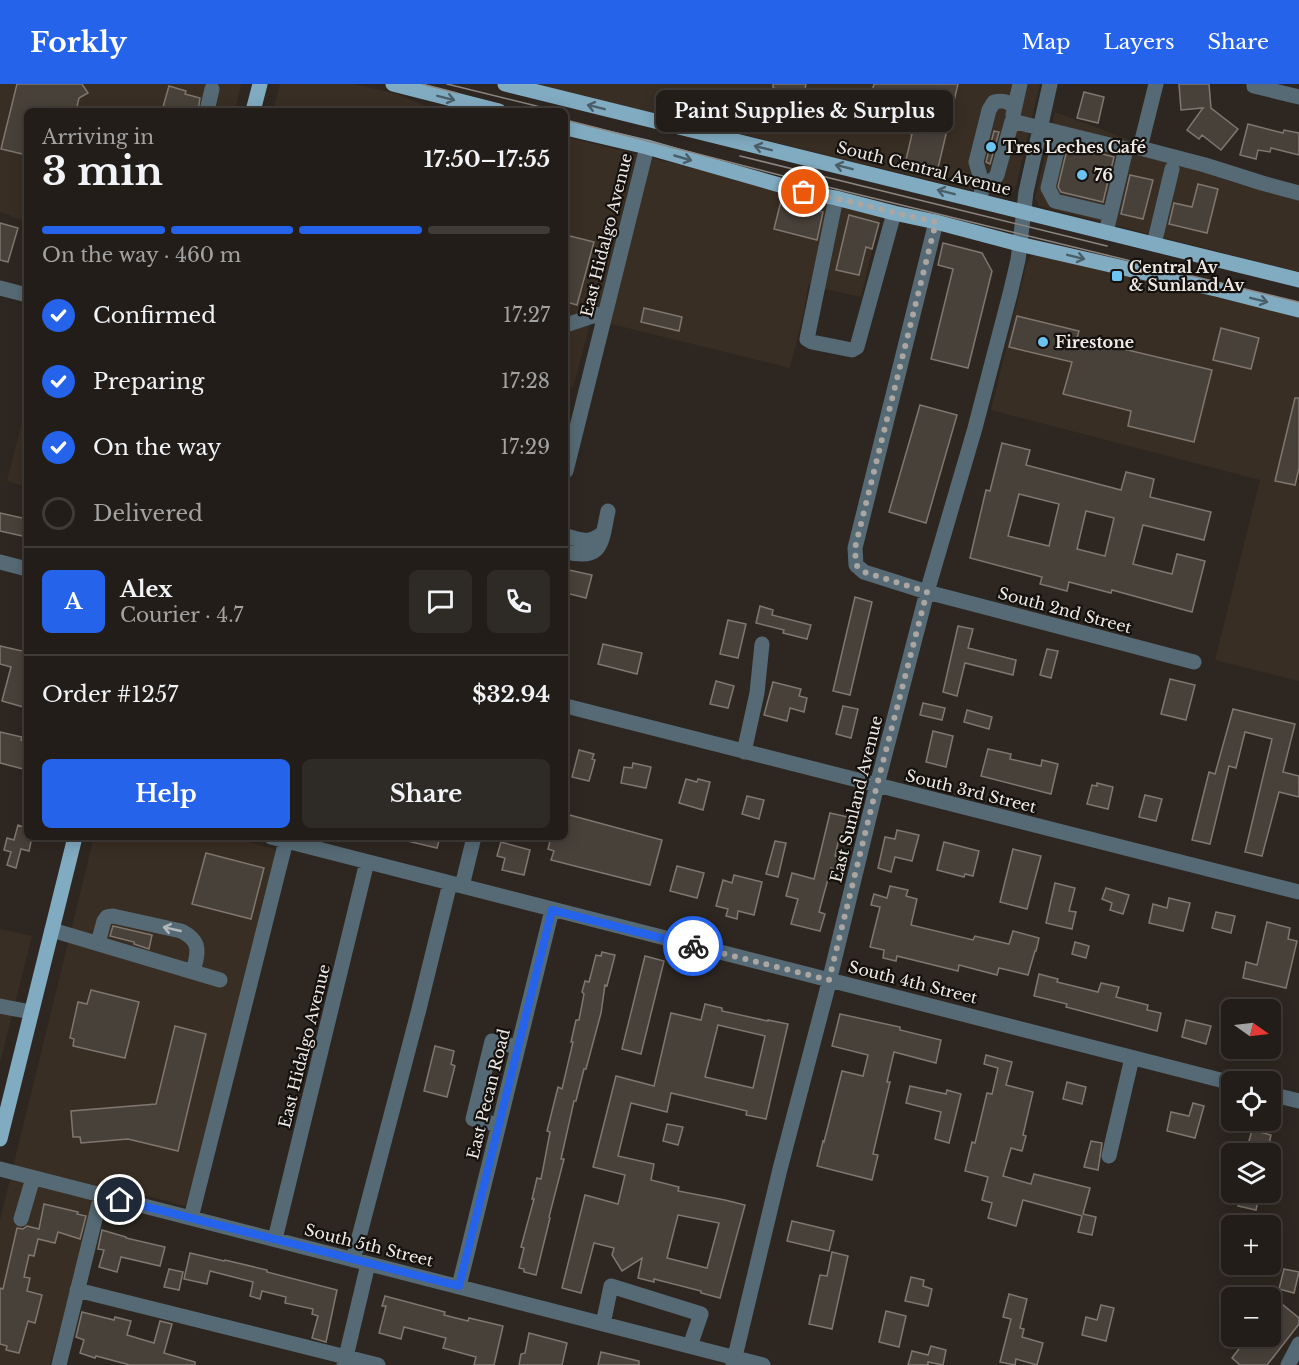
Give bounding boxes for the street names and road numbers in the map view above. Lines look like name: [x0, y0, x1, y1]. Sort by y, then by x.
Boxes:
street label: South Central Avenue: [835, 137, 1013, 199]
street label: East Hidalgo Avenue: [576, 151, 636, 319]
street label: South 2nd Street: [996, 583, 1134, 637]
street label: East Sunland Avenue: [826, 714, 886, 884]
street label: South 3rd Street: [904, 765, 1038, 817]
street label: South 4th Street: [846, 956, 980, 1008]
street label: East Hidalgo Avenue: [274, 962, 334, 1130]
street label: East Pecan Road: [462, 1027, 514, 1161]
street label: South 5th Street: [303, 1219, 435, 1271]

